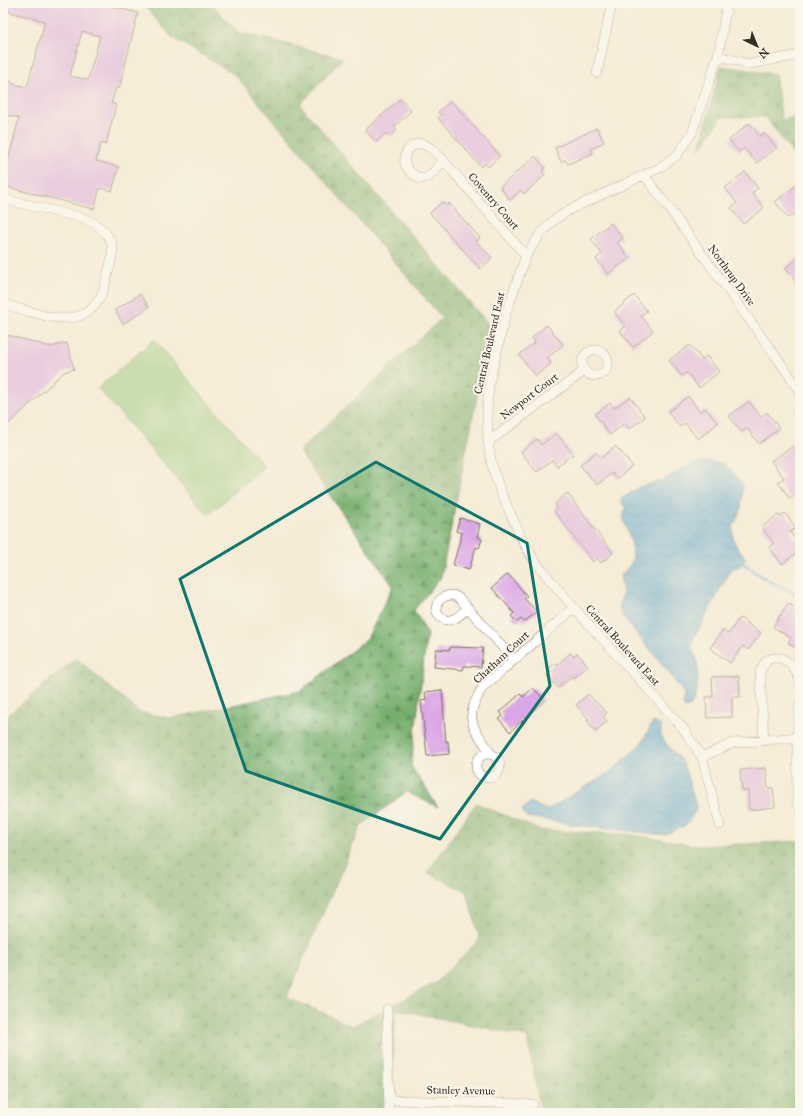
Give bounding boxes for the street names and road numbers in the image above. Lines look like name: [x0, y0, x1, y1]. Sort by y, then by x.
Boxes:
street label: Coventry Court: [465, 170, 522, 233]
street label: Northrup Drive: [705, 242, 758, 309]
street label: Central Boulevard East: [471, 291, 508, 396]
street label: Newport Court: [498, 370, 561, 422]
street label: Central Boulevard East: [583, 602, 662, 689]
street label: Chatham Court: [471, 628, 532, 687]
street label: Stanley Avenue: [426, 1083, 496, 1098]

